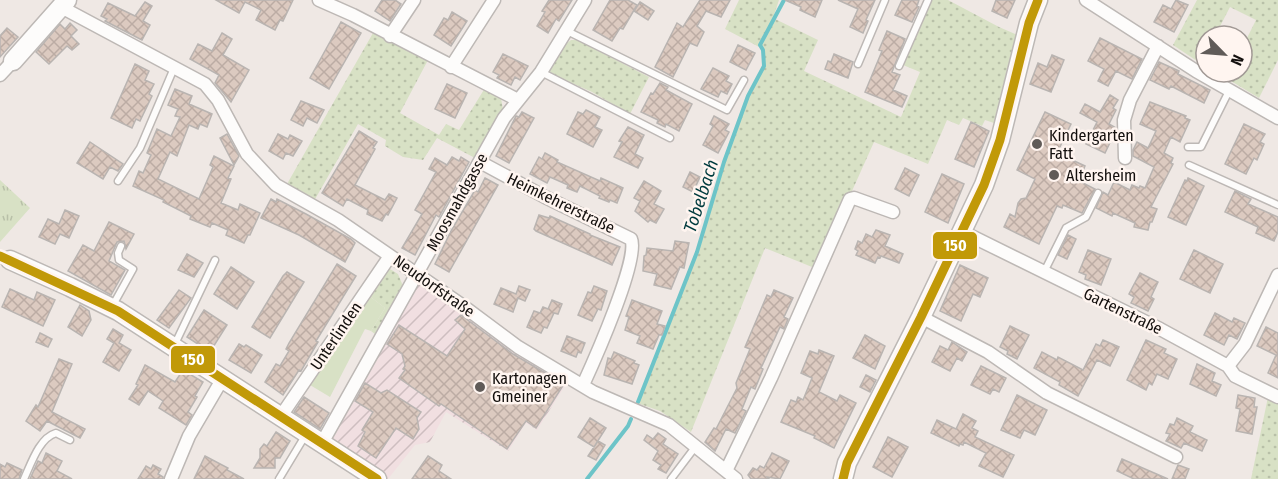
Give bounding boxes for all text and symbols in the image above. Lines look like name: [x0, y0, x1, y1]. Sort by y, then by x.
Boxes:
north arrow: [1194, 24, 1254, 84]
text: N: [1227, 52, 1248, 68]
place label: Kindergarten Fatt: [1049, 126, 1134, 163]
marker: Kindergarten Fatt: [1030, 137, 1044, 151]
street label: Moosmahdgasse: [422, 150, 492, 254]
water label: Tobelbach: [679, 157, 723, 235]
place label: Altersheim: [1066, 166, 1136, 185]
marker: Altersheim: [1047, 168, 1061, 182]
street label: Heimkehrerstraße: [504, 169, 618, 237]
line badge: 150: [932, 231, 978, 260]
text: 150: [943, 236, 967, 255]
street label: Neudorfstraße: [390, 251, 478, 321]
street label: Gartenstraße: [1080, 284, 1166, 338]
street label: Unterlinden: [306, 298, 366, 374]
line badge: 150: [170, 345, 216, 374]
text: 150: [181, 350, 205, 369]
place label: Kartonagen Gmeiner: [492, 369, 567, 406]
marker: Kartonagen Gmeiner: [473, 380, 487, 394]

